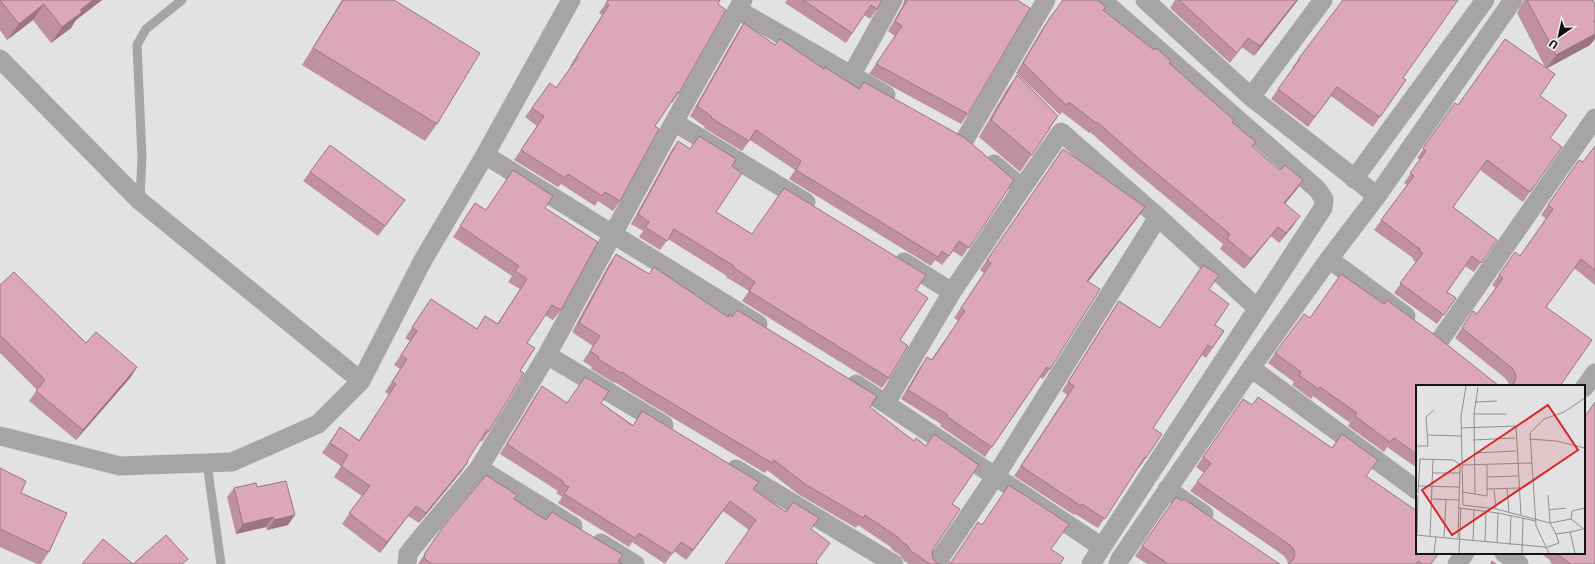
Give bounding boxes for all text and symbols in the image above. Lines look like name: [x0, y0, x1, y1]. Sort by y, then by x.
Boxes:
north arrow: [1539, 16, 1579, 56]
text: U: [1546, 37, 1560, 52]
inset map: [1416, 385, 1585, 554]

